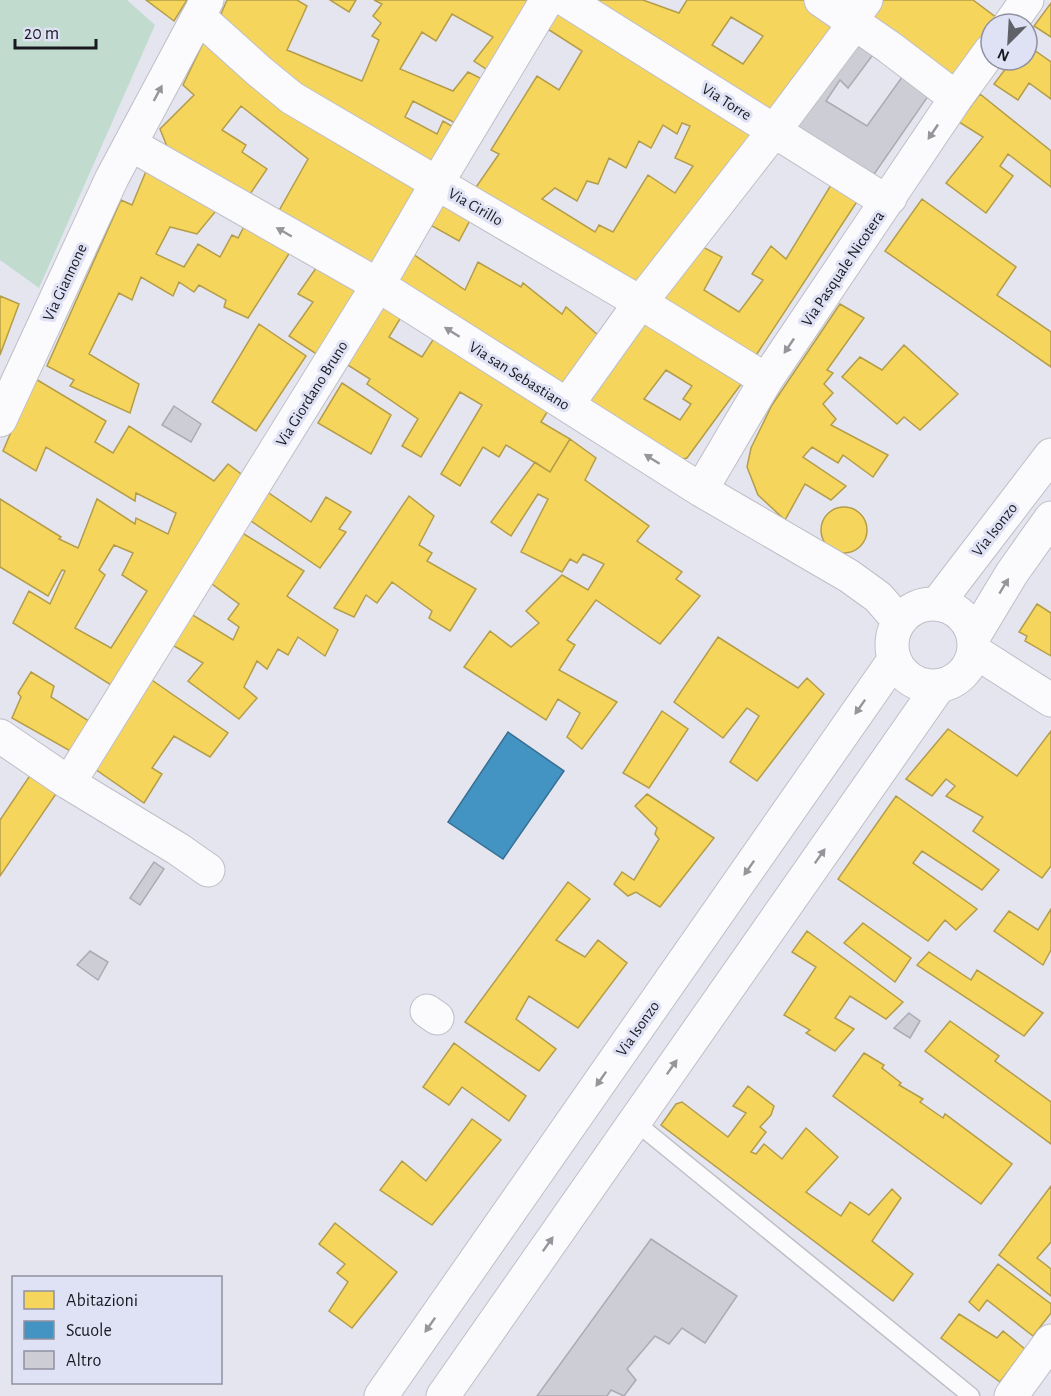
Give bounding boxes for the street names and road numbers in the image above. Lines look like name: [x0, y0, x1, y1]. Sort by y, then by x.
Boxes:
street label: Via Torre: [699, 80, 754, 123]
street label: Via Cirillo: [446, 185, 506, 229]
street label: Via Pasquale Nicotera: [798, 208, 887, 329]
street label: Via Giannone: [40, 241, 90, 324]
street label: Via Giordano Bruno: [273, 338, 351, 449]
street label: Via san Sebastiano: [466, 338, 573, 413]
street label: Via Isonzo: [969, 500, 1021, 559]
street label: Via Isonzo: [613, 998, 663, 1059]

